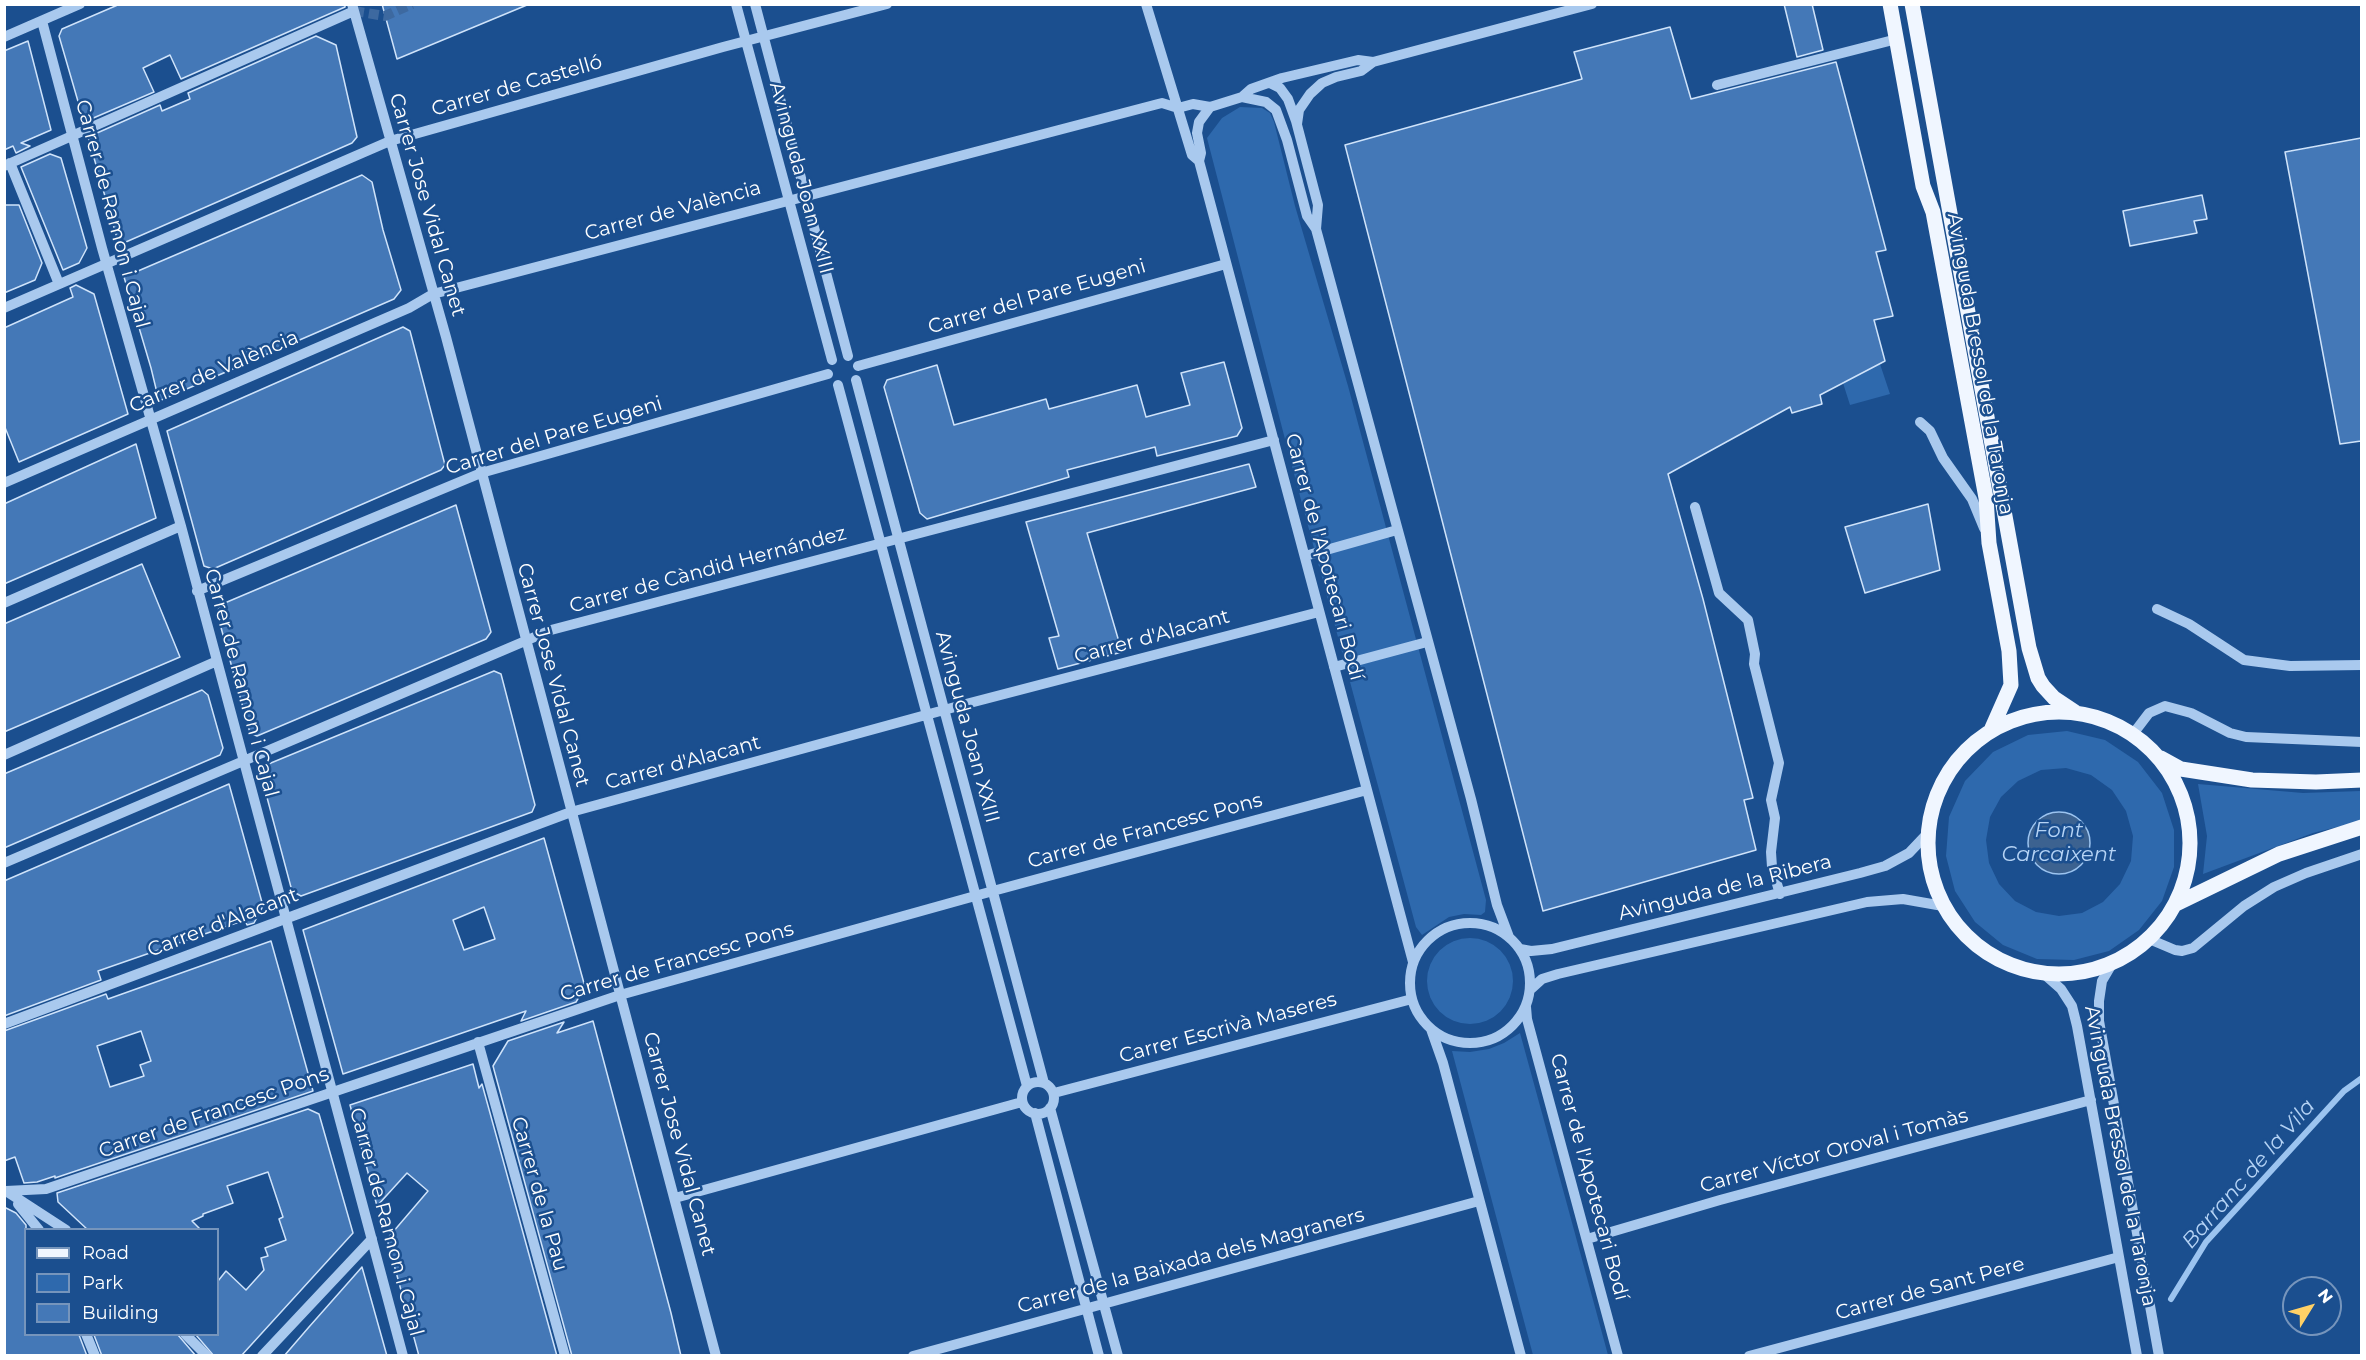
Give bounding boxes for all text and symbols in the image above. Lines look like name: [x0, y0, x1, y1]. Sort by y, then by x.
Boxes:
street label: Carrer de Castelló: [429, 50, 605, 122]
street label: Avinguda Joan XXIII: [764, 79, 838, 277]
street label: Carrer Jose Vidal Canet: [384, 91, 470, 319]
street label: Carrer de Ramon i Cajal: [70, 97, 154, 331]
street label: Carrer de València: [582, 176, 764, 246]
street label: Avinguda Bressol de la Taronja: [1942, 211, 2018, 517]
street label: Carrer del Pare Eugeni: [925, 254, 1149, 340]
street label: Carrer de València: [126, 325, 302, 419]
street label: Carrer del Pare Eugeni: [443, 392, 665, 480]
street label: Carrer de l'Apotecari Bodí: [1279, 431, 1369, 683]
street label: Carrer de Càndid Hernández: [567, 521, 849, 619]
street label: Carrer Jose Vidal Canet: [512, 560, 594, 790]
street label: Carrer de Ramon i Cajal: [199, 566, 283, 800]
street label: Carrer d'Alacant: [1072, 605, 1232, 669]
street label: Avinguda Joan XXIII: [930, 628, 1004, 826]
street label: Carrer d'Alacant: [603, 731, 763, 795]
street label: Carrer de Francesc Pons: [1025, 788, 1265, 874]
water label: Font Carcaixent: [2002, 818, 2116, 868]
street label: Avinguda de la Ribera: [1616, 850, 1834, 926]
street label: Carrer d'Alacant: [144, 883, 302, 963]
street label: Carrer de Francesc Pons: [557, 917, 797, 1007]
street label: Carrer Escrivà Maseres: [1117, 987, 1339, 1069]
street label: Avinguda Bressol de la Taronja: [2079, 1004, 2161, 1308]
street label: Carrer Jose Vidal Canet: [638, 1029, 720, 1259]
street label: Carrer de l'Apotecari Bodí: [1544, 1051, 1634, 1303]
street label: Carrer de Francesc Pons: [96, 1062, 332, 1164]
water label: Barranc de la Vila: [2177, 1094, 2321, 1254]
street label: Carrer Víctor Oroval i Tomàs: [1697, 1104, 1971, 1198]
street label: Carrer de Ramon i Cajal: [344, 1105, 428, 1339]
street label: Carrer de la Pau: [505, 1114, 573, 1274]
street label: Carrer de la Baixada dels Magraners: [1015, 1203, 1367, 1319]
legend: [24, 1228, 219, 1336]
text: Road: [82, 1242, 129, 1264]
street label: Carrer de Sant Pere: [1833, 1252, 2027, 1326]
text: Park: [82, 1272, 123, 1294]
north arrow: [2282, 1276, 2342, 1336]
text: N: [2314, 1285, 2337, 1307]
text: Building: [82, 1302, 159, 1324]

